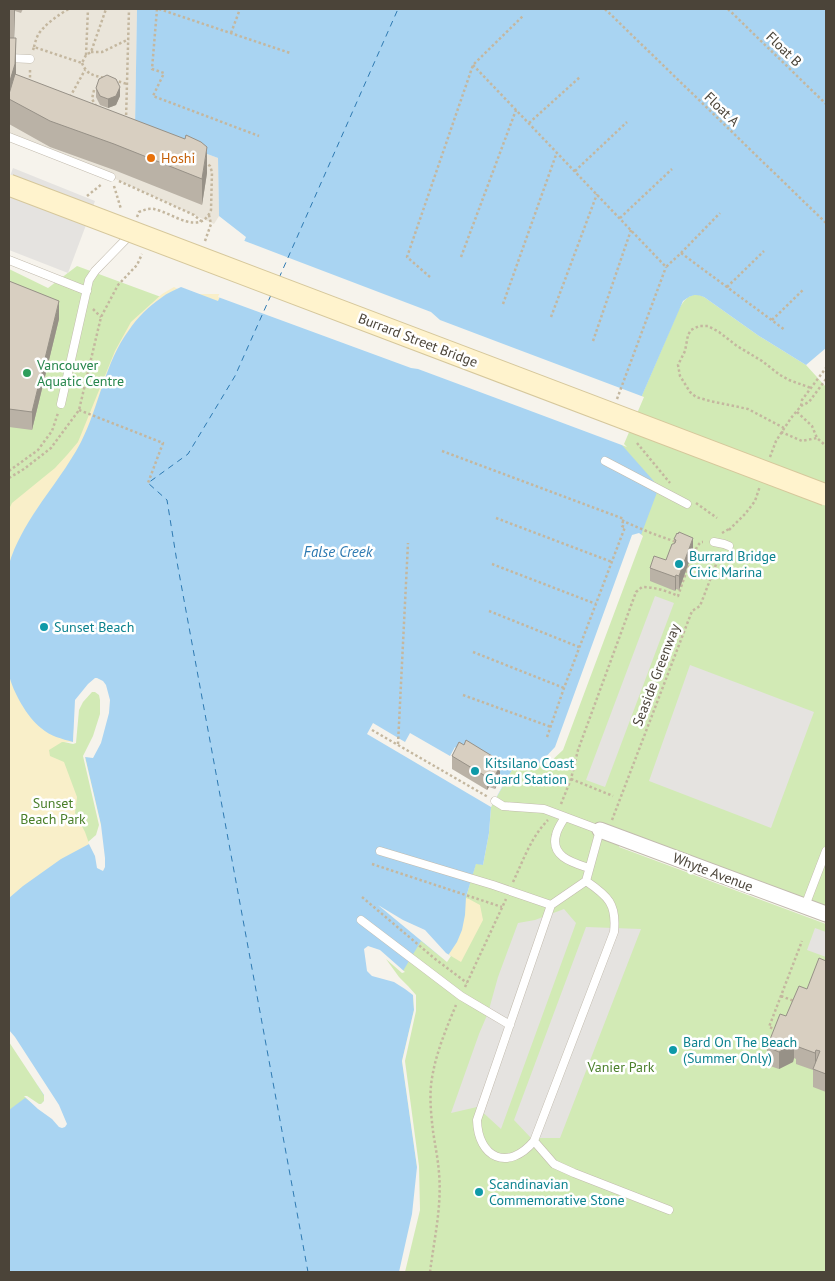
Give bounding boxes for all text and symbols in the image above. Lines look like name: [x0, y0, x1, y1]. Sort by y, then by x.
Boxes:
street label: Float B: [762, 28, 806, 70]
street label: Float A: [701, 88, 744, 131]
place label: Hoshi: [161, 149, 195, 167]
marker: Hoshi: [145, 152, 157, 164]
street label: Burrard Street Bridge: [356, 309, 480, 371]
place label: Vancouver Aquatic Centre: [36, 356, 124, 390]
marker: Vancouver Aquatic Centre: [21, 367, 33, 379]
water label: False Creek: [304, 542, 374, 561]
place label: Burrard Bridge Civic Marina: [689, 547, 776, 581]
marker: Burrard Bridge Civic Marina: [673, 558, 685, 570]
place label: Sunset Beach: [54, 618, 134, 636]
marker: Sunset Beach: [38, 621, 50, 633]
street label: Seaside Greenway: [628, 621, 684, 729]
place label: Kitsilano Coast Guard Station: [485, 754, 574, 788]
marker: Kitsilano Coast Guard Station: [469, 765, 481, 777]
park label: Sunset Beach Park: [20, 794, 86, 828]
street label: Whyte Avenue: [670, 848, 756, 896]
place label: Bard On The Beach (Summer Only): [683, 1033, 797, 1067]
marker: Bard On The Beach (Summer Only): [667, 1044, 679, 1056]
park label: Vanier Park: [587, 1058, 655, 1076]
place label: Scandinavian Commemorative Stone: [489, 1175, 625, 1209]
marker: Scandinavian Commemorative Stone: [473, 1186, 485, 1198]

